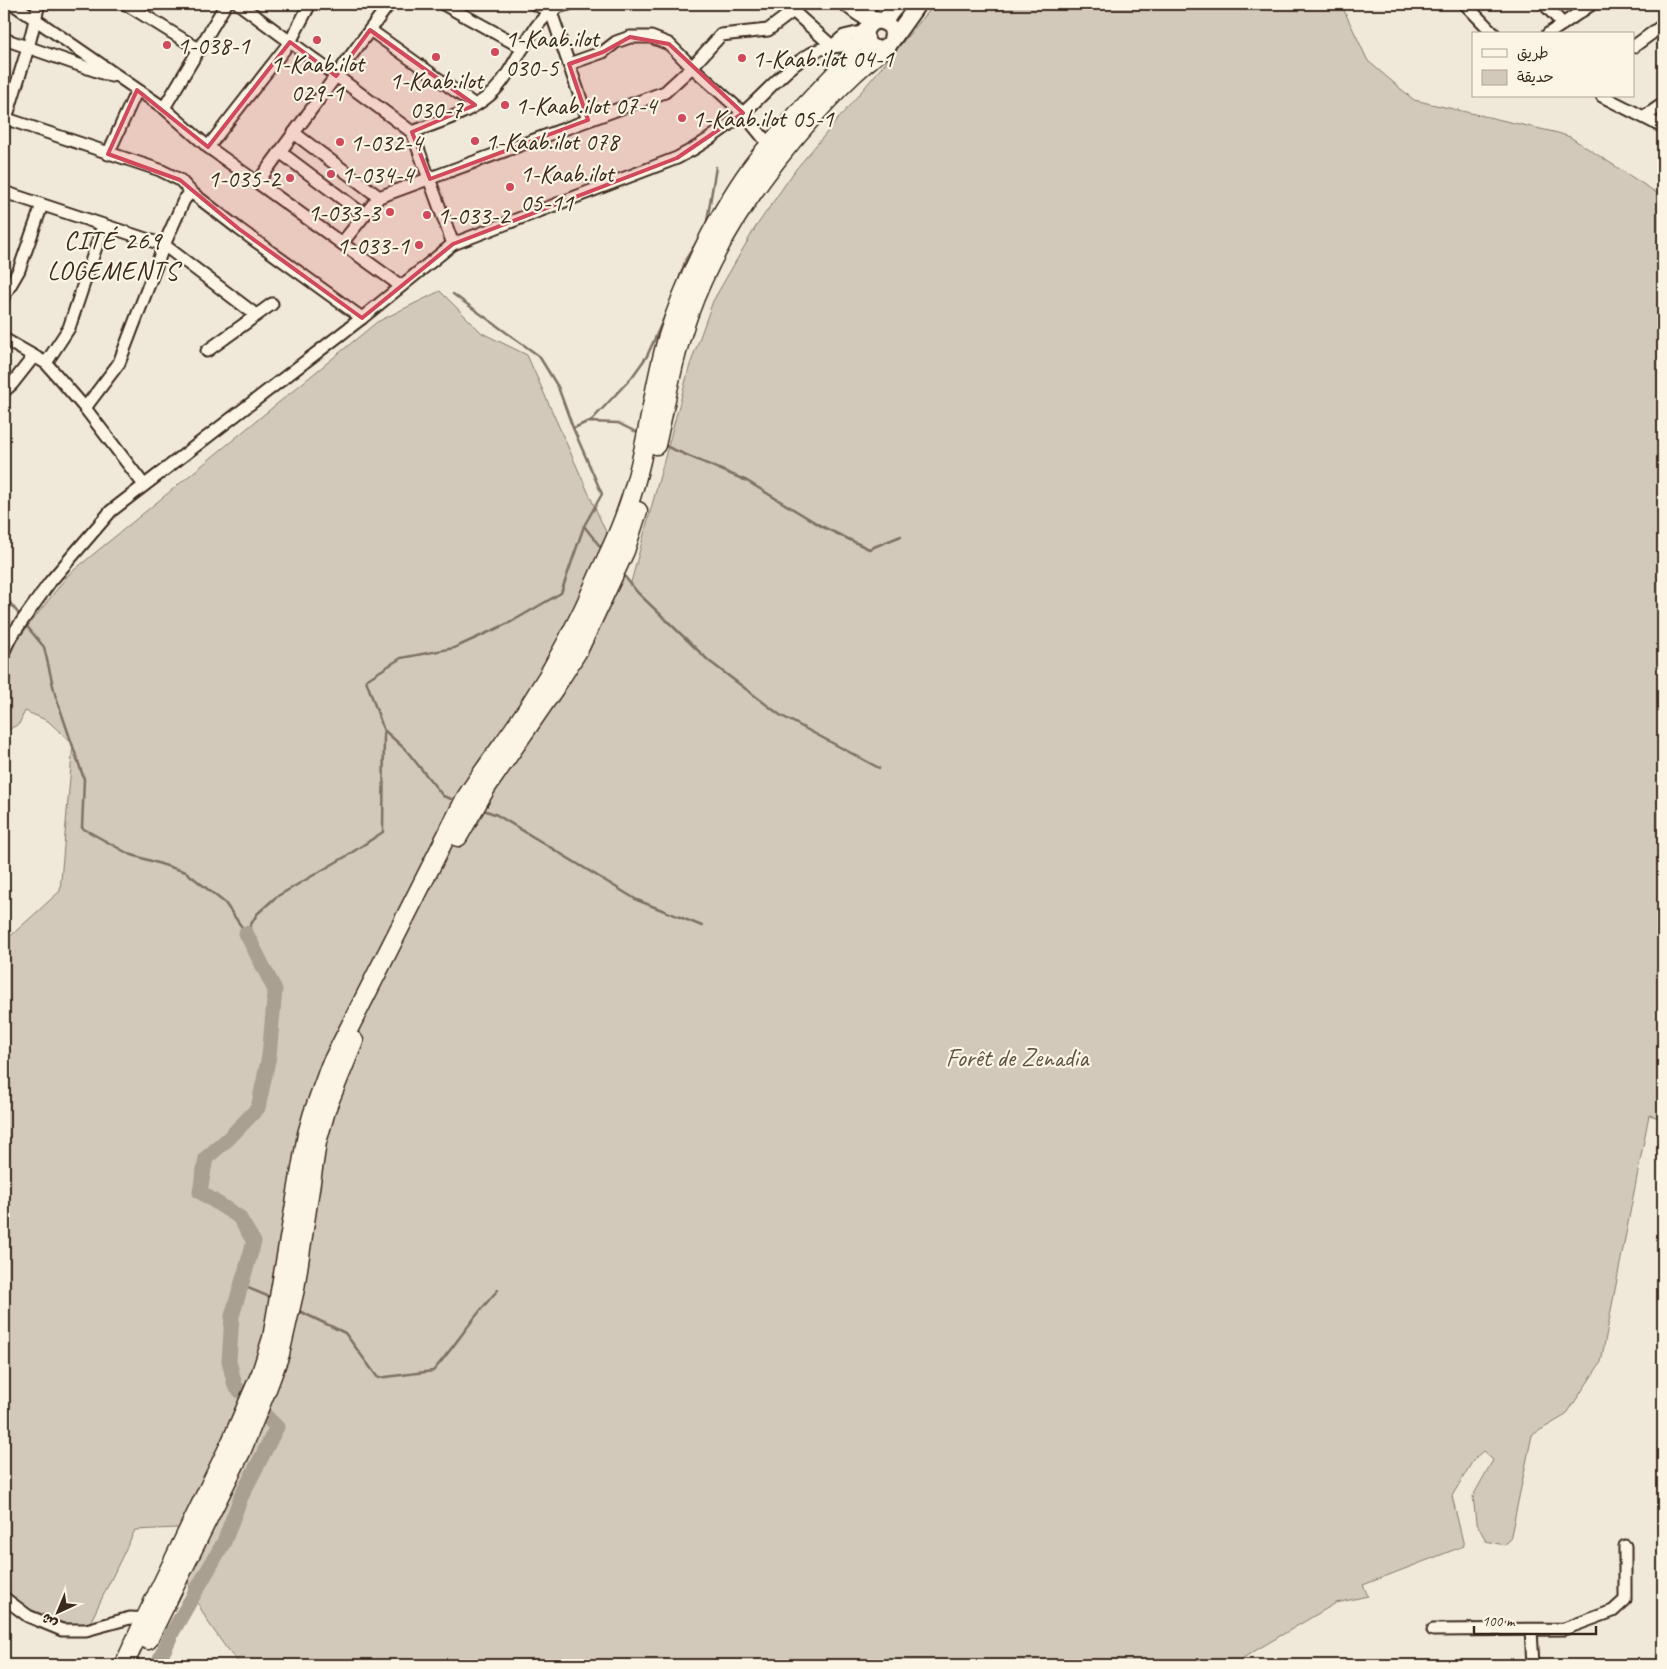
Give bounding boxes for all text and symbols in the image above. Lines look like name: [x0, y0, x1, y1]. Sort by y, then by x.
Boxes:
place label: 1-Kaab.ilot 030-5: [505, 23, 601, 84]
place label: 1-038-1: [177, 30, 251, 62]
legend: [1472, 32, 1634, 98]
marker: 1-Kaab.ilot 029-1: [311, 34, 323, 46]
marker: 1-038-1: [161, 39, 173, 51]
place label: 1-Kaab.ilot 04-1: [752, 43, 895, 75]
text: طريق: [1517, 44, 1549, 63]
marker: 1-Kaab.ilot 030-5: [489, 46, 501, 58]
place label: 1-Kaab.ilot 029-1: [270, 48, 367, 109]
marker: 1-Kaab.ilot 030-7: [430, 51, 442, 63]
marker: 1-Kaab.ilot 04-1: [736, 52, 748, 64]
place label: 1-Kaab.ilot 030-7: [389, 65, 486, 126]
text: حديقة: [1517, 68, 1554, 87]
place label: 1-Kaab.ilot 07-4: [515, 90, 659, 122]
marker: 1-Kaab.ilot 07-4: [499, 99, 511, 111]
place label: 1-Kaab.ilot 05-1: [692, 103, 835, 135]
marker: 1-Kaab.ilot 05-1: [676, 112, 688, 124]
place label: 1-Kaab.ilot 078: [485, 126, 621, 158]
place label: 1-032-4: [350, 127, 425, 159]
marker: 1-Kaab.ilot 078: [469, 135, 481, 147]
marker: 1-032-4: [334, 136, 346, 148]
place label: 1-Kaab.ilot 05-11: [520, 158, 616, 219]
place label: 1-034-4: [341, 159, 416, 191]
place label: 1-035-2: [207, 163, 282, 195]
marker: 1-034-4: [325, 168, 337, 180]
marker: 1-035-2: [284, 172, 296, 184]
marker: 1-Kaab.ilot 05-11: [504, 181, 516, 193]
place label: 1-033-3: [307, 197, 382, 229]
place label: 1-033-2: [437, 200, 511, 232]
marker: 1-033-3: [384, 206, 396, 218]
marker: 1-033-2: [421, 209, 433, 221]
district label: CITÉ 269 LOGEMENTS: [47, 224, 183, 287]
place label: 1-033-1: [336, 230, 411, 262]
marker: 1-033-1: [413, 239, 425, 251]
park label: Forêt de Zenadia: [946, 1042, 1090, 1074]
north arrow: [32, 1586, 82, 1636]
scale bar: [1474, 1604, 1597, 1636]
text: ش: [38, 1610, 61, 1632]
text: 100 m: [1482, 1612, 1516, 1631]

